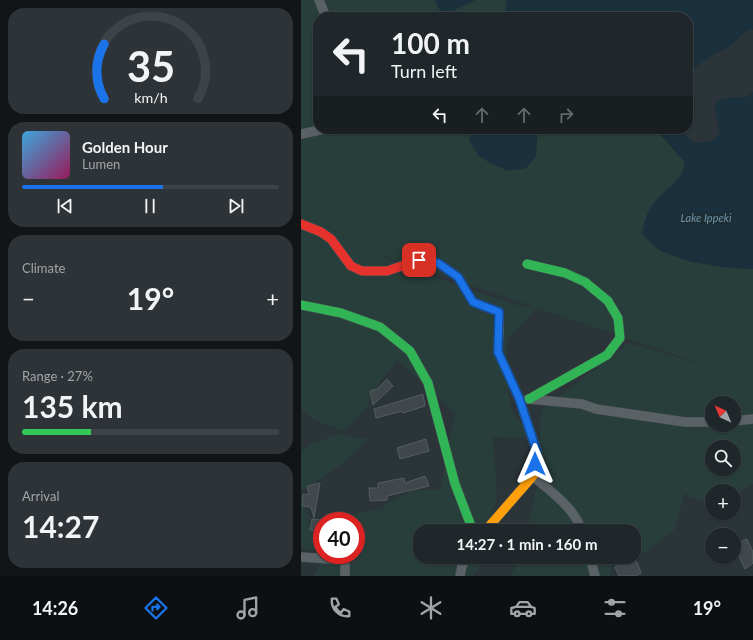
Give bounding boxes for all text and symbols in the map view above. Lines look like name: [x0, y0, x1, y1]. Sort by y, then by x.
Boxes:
text: 100 m: [391, 26, 470, 60]
icon: left: [325, 28, 377, 80]
text: 35: [126, 41, 175, 91]
text: Turn left: [391, 60, 457, 82]
text: km/h: [134, 88, 167, 105]
icon: left: [429, 104, 451, 126]
icon: ahead: [471, 104, 493, 126]
icon: ahead: [513, 104, 535, 126]
icon: right: [555, 104, 577, 126]
text: Golden Hour: [82, 138, 168, 156]
text: Lumen: [82, 156, 120, 172]
icon: previous: [54, 195, 76, 217]
icon: pause: [139, 195, 161, 217]
icon: next: [225, 195, 247, 217]
water label: Lake Ippeki: [681, 211, 732, 224]
pin: [402, 243, 436, 277]
icon: arrive: [408, 249, 430, 271]
text: Climate: [22, 260, 65, 276]
text: 19°: [127, 280, 174, 316]
text: −: [22, 285, 35, 312]
text: +: [266, 285, 279, 312]
text: Range · 27%: [22, 368, 93, 384]
text: 135 km: [22, 388, 123, 424]
north arrow: [705, 396, 741, 432]
map controls: [705, 396, 741, 564]
button: search: [705, 440, 741, 476]
position arrow: [514, 443, 556, 485]
button: +: [705, 484, 741, 520]
text: Arrival: [22, 488, 59, 504]
text: 14:27: [22, 508, 99, 544]
speed limit sign: 40: [313, 512, 365, 564]
button: −: [705, 528, 741, 564]
text: 14:27 · 1 min · 160 m: [457, 535, 597, 553]
icon: directions: [142, 594, 170, 622]
icon: music: [234, 594, 262, 622]
icon: phone: [326, 594, 354, 622]
icon: climate: [417, 594, 445, 622]
icon: car: [509, 594, 537, 622]
icon: filters: [601, 594, 629, 622]
text: 14:26: [32, 597, 78, 619]
text: 19°: [693, 597, 721, 619]

